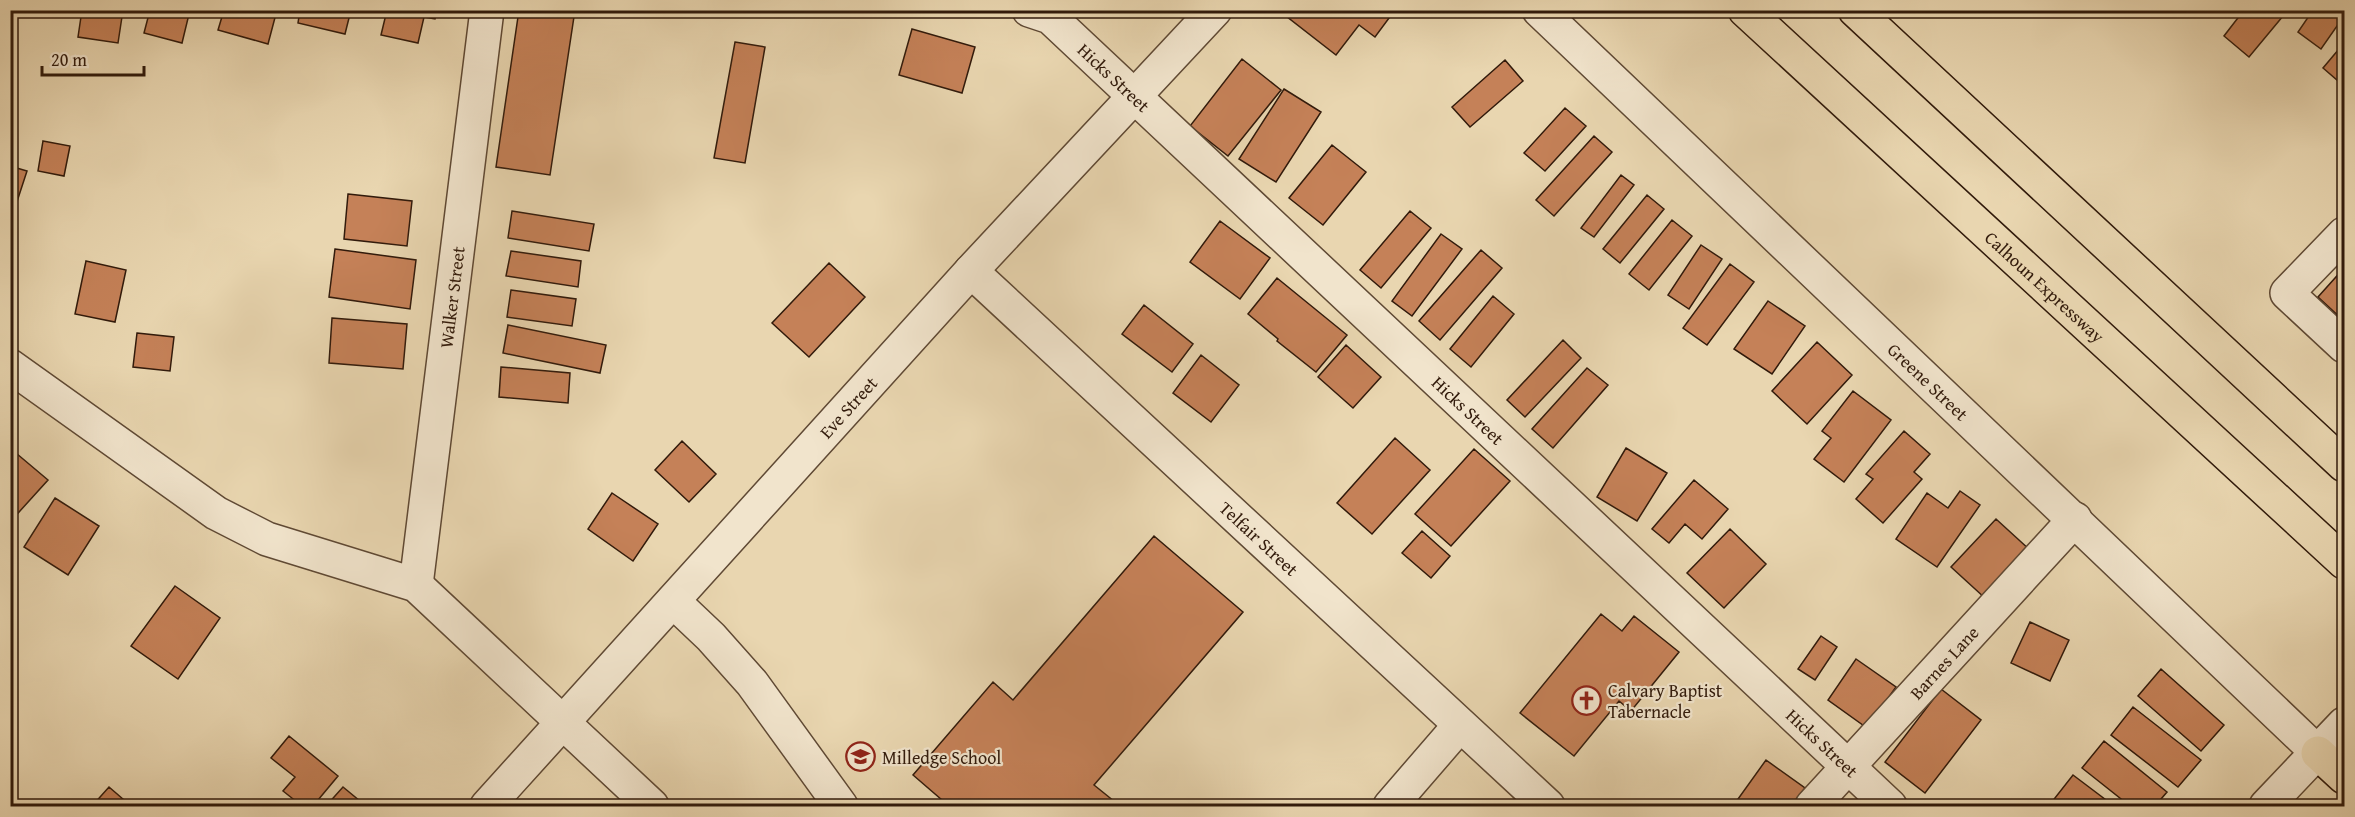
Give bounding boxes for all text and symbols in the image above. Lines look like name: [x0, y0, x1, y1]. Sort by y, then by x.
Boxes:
street label: Hicks Street: [1072, 36, 1157, 118]
scale bar: [42, 39, 144, 77]
text: 20 m: [51, 46, 87, 73]
street label: Calhoun Expressway: [1979, 224, 2111, 349]
street label: Walker Street: [432, 244, 471, 350]
street label: Greene Street: [1882, 336, 1975, 427]
street label: Eve Street: [813, 369, 884, 444]
street label: Hicks Street: [1426, 369, 1511, 451]
street label: Telfair Street: [1214, 495, 1305, 582]
street label: Barnes Lane: [1903, 619, 1985, 705]
place label: Calvary Baptist Tabernacle: [1608, 677, 1723, 725]
church icon: Calvary Baptist Tabernacle: [1571, 684, 1603, 716]
street label: Hicks Street: [1780, 702, 1865, 784]
school or university icon: Milledge School: [845, 741, 877, 773]
place label: Milledge School: [882, 744, 1001, 771]

